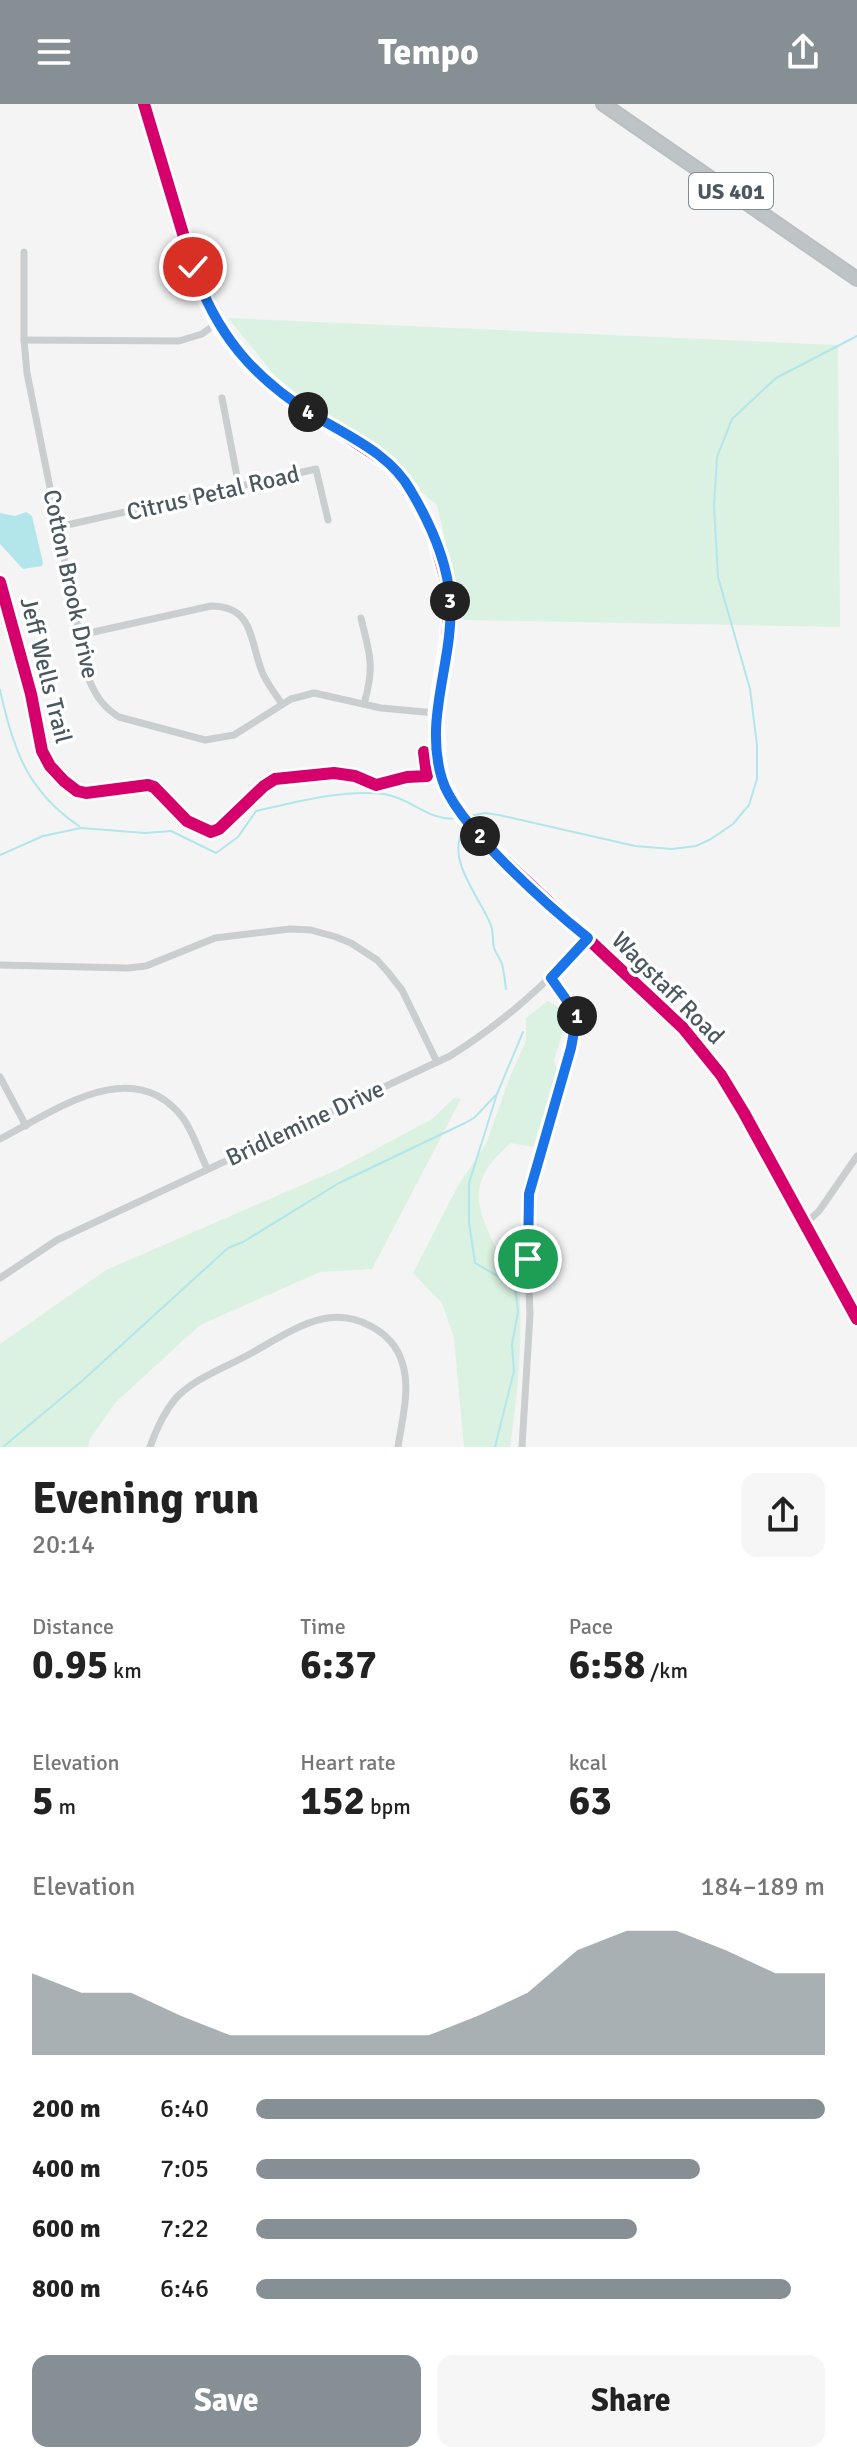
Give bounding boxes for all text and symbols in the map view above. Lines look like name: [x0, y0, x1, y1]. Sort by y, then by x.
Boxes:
icon: menu: [32, 30, 76, 74]
text: Tempo: [378, 30, 479, 75]
icon: share: [781, 30, 825, 74]
road number: US 401: [689, 173, 773, 209]
pin: [159, 233, 227, 301]
icon: check: [171, 245, 215, 289]
pin: 4: [288, 392, 328, 432]
text: 4: [302, 398, 314, 425]
street label: Citrus Petal Road: [124, 459, 302, 527]
street label: Cotton Brook Drive: [36, 487, 106, 681]
pin: 3: [430, 581, 470, 621]
text: 3: [444, 587, 456, 614]
street label: Jeff Wells Trail: [13, 594, 79, 746]
pin: 2: [460, 816, 500, 856]
text: 2: [474, 822, 486, 849]
street label: Wagstaff Road: [605, 925, 731, 1051]
pin: 1: [557, 996, 597, 1036]
text: 1: [571, 1002, 583, 1029]
street label: Bridlemine Drive: [221, 1073, 389, 1173]
pin: [494, 1225, 562, 1293]
icon: arrive: [506, 1237, 550, 1281]
text: Evening run: [32, 1472, 259, 1526]
button: share: [741, 1473, 825, 1557]
text: 20:14: [32, 1529, 95, 1561]
text: Distance: [32, 1613, 114, 1640]
text: Time: [300, 1613, 346, 1640]
text: Pace: [569, 1613, 613, 1640]
text: 0.95: [32, 1640, 108, 1690]
text: 6:37: [300, 1640, 377, 1690]
text: 6:58: [569, 1640, 645, 1690]
text: km: [108, 1657, 142, 1684]
text: /km: [645, 1657, 688, 1684]
text: Elevation: [32, 1749, 120, 1776]
text: Heart rate: [300, 1749, 396, 1776]
text: kcal: [569, 1749, 607, 1776]
text: 5: [32, 1776, 54, 1826]
text: 152: [300, 1776, 365, 1826]
text: 63: [569, 1776, 612, 1826]
text: m: [54, 1793, 76, 1820]
text: bpm: [365, 1793, 411, 1820]
text: Elevation: [32, 1871, 136, 1903]
text: 184–189 m: [701, 1871, 825, 1903]
text: 200 m: [32, 2093, 101, 2125]
text: 6:40: [160, 2093, 209, 2125]
text: 400 m: [32, 2153, 101, 2185]
text: 7:05: [160, 2153, 209, 2185]
text: 600 m: [32, 2213, 101, 2245]
text: 7:22: [160, 2213, 209, 2245]
text: 800 m: [32, 2273, 101, 2305]
text: 6:46: [160, 2273, 209, 2305]
button: Save: [32, 2355, 421, 2447]
button: Share: [437, 2355, 825, 2447]

